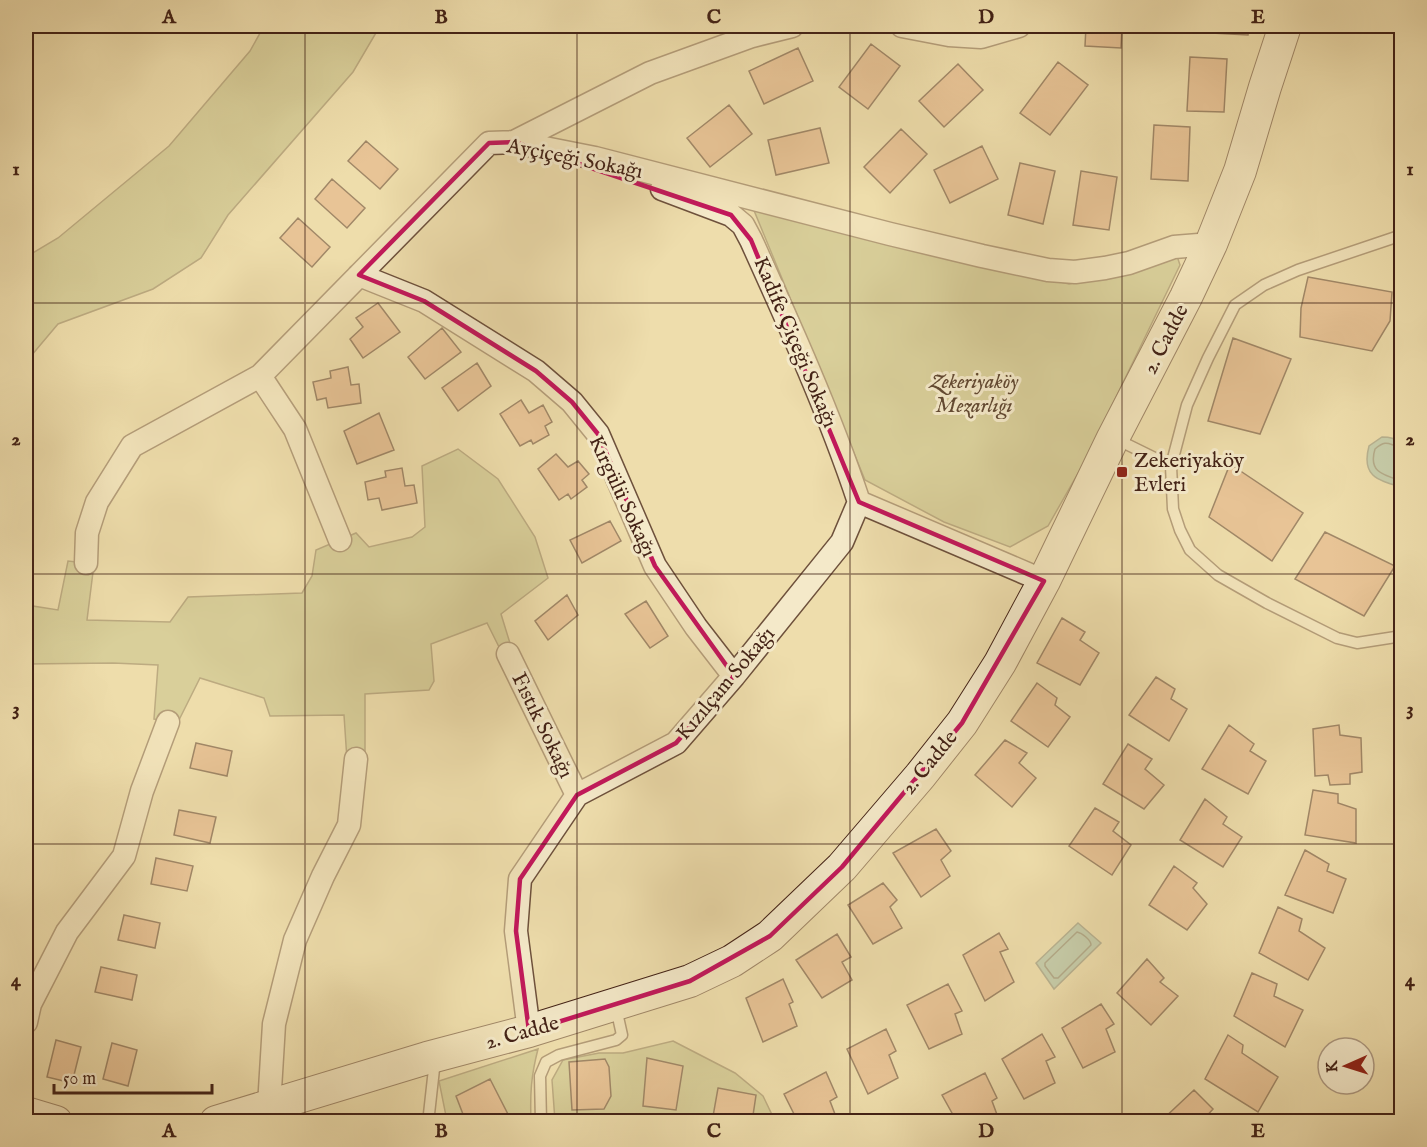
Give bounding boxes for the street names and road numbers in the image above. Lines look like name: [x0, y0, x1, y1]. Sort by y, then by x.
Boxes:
street label: Ayçiçeği Sokağı: [503, 133, 645, 186]
street label: Kadife Çiçeği Sokağı: [746, 253, 843, 432]
street label: 2. Cadde: [1137, 300, 1196, 379]
street label: Kırgülü Sokağı: [582, 431, 662, 562]
street label: Kızılçam Sokağı: [671, 622, 782, 746]
street label: Fıstık Sokağı: [504, 668, 579, 783]
street label: 2. Cadde: [896, 725, 965, 801]
street label: 2. Cadde: [483, 1010, 563, 1057]

